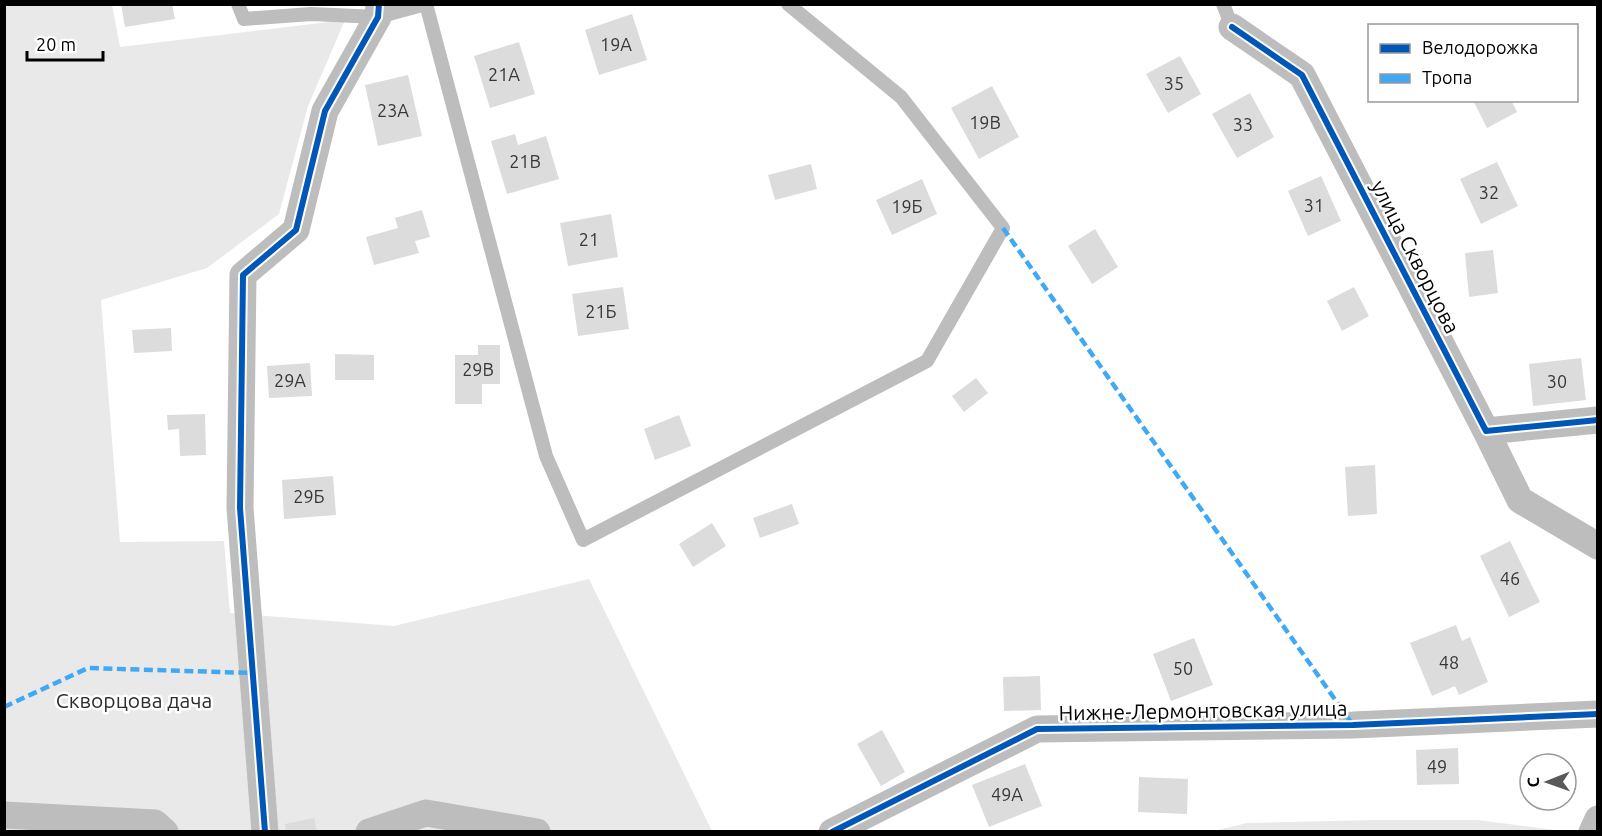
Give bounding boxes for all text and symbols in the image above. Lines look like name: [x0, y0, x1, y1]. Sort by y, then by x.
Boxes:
scale bar: [27, 24, 104, 62]
legend: [1368, 24, 1578, 102]
text: 20 m: [36, 34, 76, 54]
house number: 19А: [600, 34, 632, 54]
text: Велодорожка: [1422, 37, 1538, 57]
house number: 21А: [488, 64, 520, 84]
text: Тропа: [1422, 67, 1472, 87]
house number: 35: [1164, 73, 1184, 93]
house number: 23А: [377, 100, 409, 120]
house number: 19В: [969, 112, 1001, 132]
house number: 33: [1233, 114, 1253, 134]
house number: 21В: [509, 151, 541, 171]
street label: улица Скворцова: [1367, 176, 1465, 337]
house number: 32: [1479, 182, 1499, 202]
house number: 31: [1304, 195, 1324, 215]
house number: 19Б: [891, 196, 923, 216]
house number: 21: [579, 229, 599, 249]
house number: 21Б: [585, 301, 617, 321]
house number: 29В: [462, 359, 494, 379]
house number: 29А: [274, 370, 306, 390]
house number: 30: [1547, 371, 1567, 391]
house number: 29Б: [293, 486, 325, 506]
house number: 46: [1500, 568, 1520, 588]
house number: 48: [1439, 652, 1459, 672]
house number: 50: [1173, 658, 1193, 678]
park label: Скворцова дача: [56, 688, 212, 712]
street label: Нижне-Лермонтовская улица: [1058, 695, 1348, 725]
north arrow: [1518, 752, 1578, 812]
house number: 49: [1427, 756, 1447, 776]
text: С: [1524, 777, 1542, 788]
house number: 49А: [991, 784, 1023, 804]

